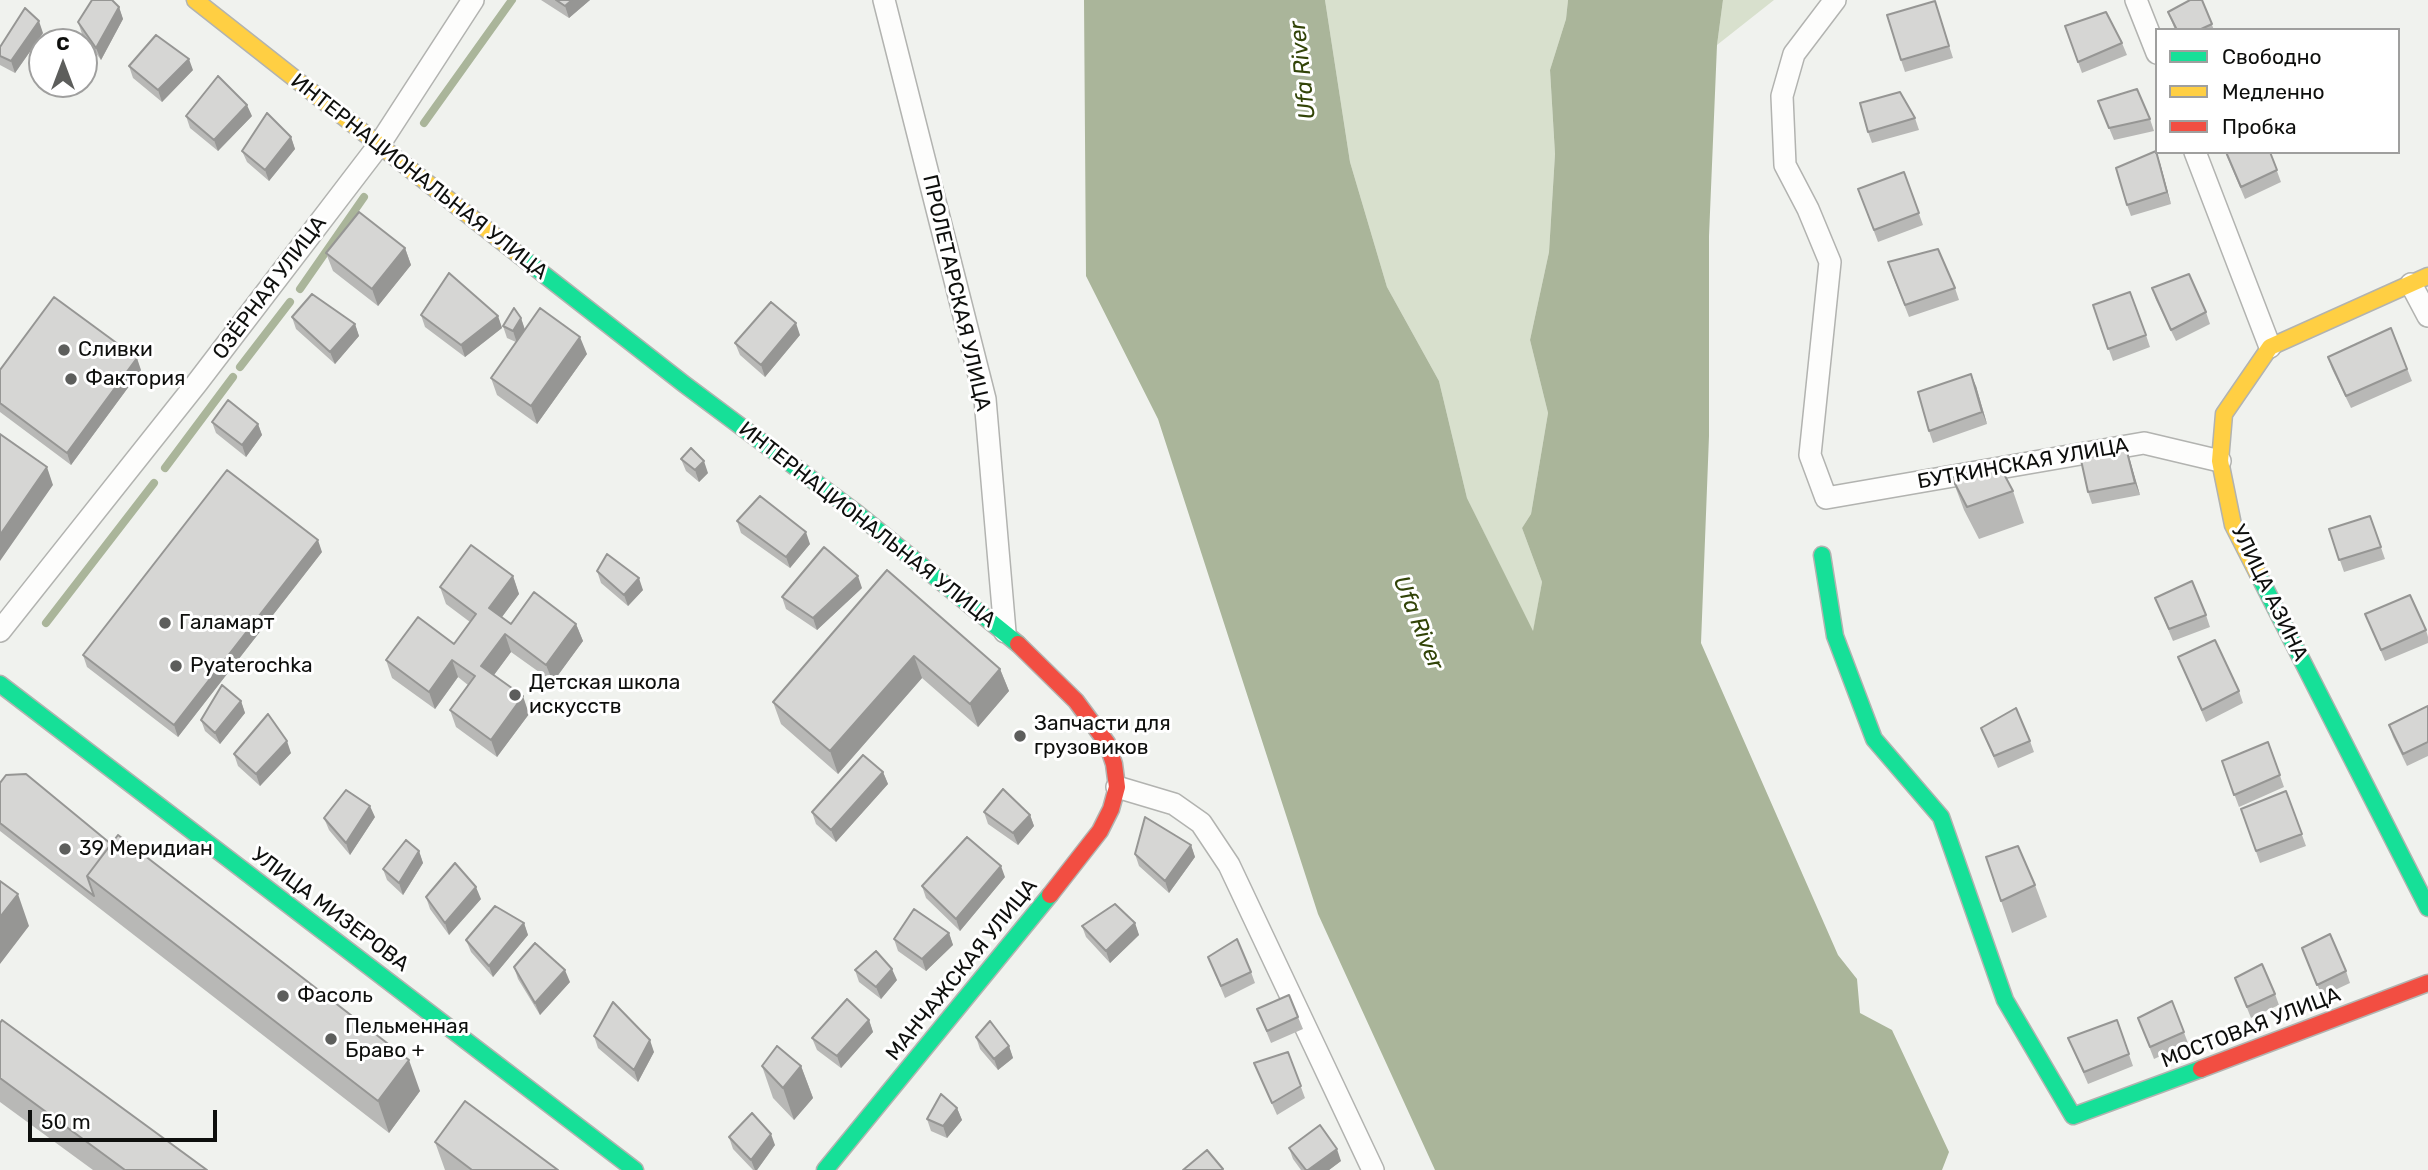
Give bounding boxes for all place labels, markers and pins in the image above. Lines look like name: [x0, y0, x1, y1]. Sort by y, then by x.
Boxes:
place label: Сливки: [78, 337, 153, 363]
marker: Сливки: [56, 342, 72, 358]
place label: Фактория: [85, 366, 185, 392]
marker: Фактория: [63, 371, 79, 387]
place label: Галамарт: [179, 610, 275, 636]
marker: Галамарт: [157, 615, 173, 631]
place label: Pyaterochka: [190, 653, 313, 679]
marker: Pyaterochka: [168, 658, 184, 674]
place label: Детская школа искусств: [529, 670, 680, 720]
marker: Детская школа искусств: [507, 687, 523, 703]
place label: Запчасти для грузовиков: [1034, 711, 1171, 761]
marker: Запчасти для грузовиков: [1012, 728, 1028, 744]
place label: 39 Меридиан: [79, 836, 213, 862]
marker: 39 Меридиан: [57, 841, 73, 857]
place label: Фасоль: [297, 983, 373, 1009]
marker: Фасоль: [275, 988, 291, 1004]
place label: Пельменная Браво +: [345, 1014, 469, 1064]
marker: Пельменная Браво +: [323, 1031, 339, 1047]

